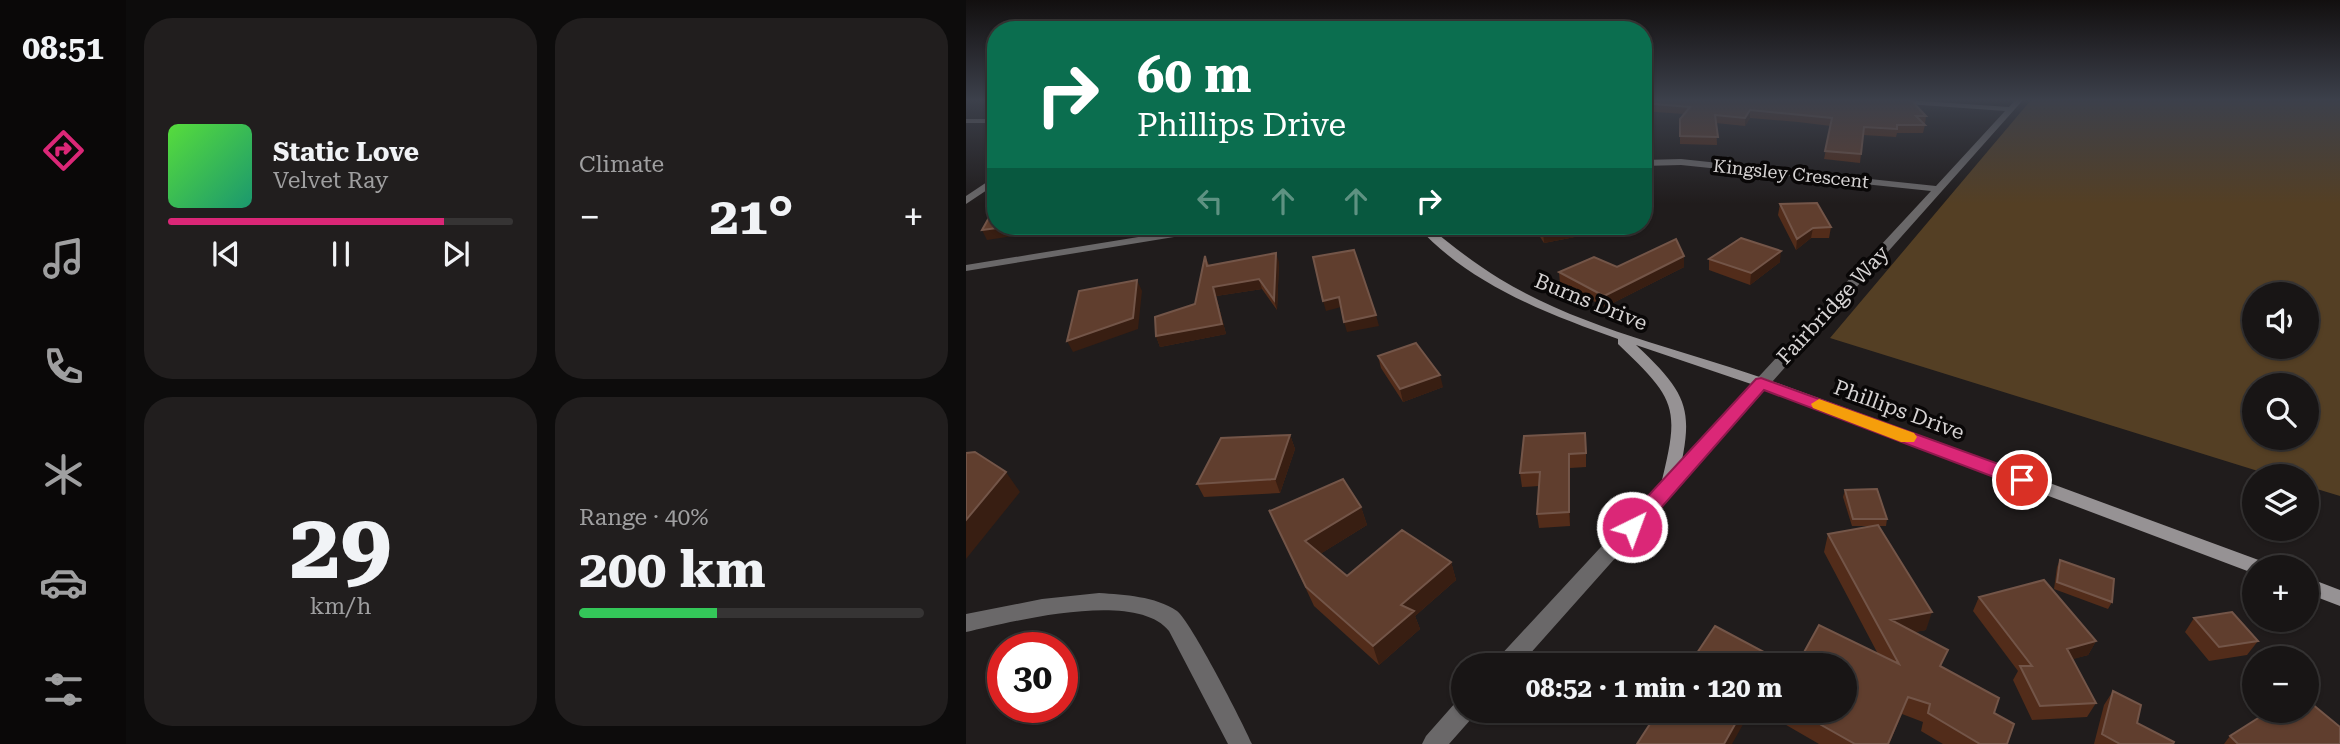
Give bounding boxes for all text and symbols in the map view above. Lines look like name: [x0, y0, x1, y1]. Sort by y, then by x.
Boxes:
text: 08:51: [22, 29, 104, 67]
text: 60 m: [1137, 47, 1252, 104]
icon: right: [1022, 49, 1113, 140]
text: Phillips Drive: [1137, 106, 1346, 144]
icon: directions: [39, 126, 88, 175]
text: Static Love: [273, 137, 419, 167]
text: Climate: [579, 151, 664, 178]
street label: Kingsley Crescent: [1712, 155, 1870, 192]
text: Velvet Ray: [273, 167, 388, 194]
icon: left: [1191, 182, 1229, 220]
icon: ahead: [1264, 182, 1302, 220]
icon: ahead: [1337, 182, 1375, 220]
icon: right: [1410, 182, 1448, 220]
text: 21°: [709, 186, 794, 247]
text: −: [579, 195, 600, 239]
text: +: [903, 195, 924, 239]
icon: music: [39, 234, 88, 283]
icon: previous: [207, 235, 245, 273]
icon: pause: [322, 235, 360, 273]
icon: next: [437, 235, 475, 273]
street label: Fairbridge Way: [1772, 241, 1894, 369]
street label: Burns Drive: [1531, 269, 1651, 335]
map controls: [2242, 282, 2319, 723]
button: sound: [2242, 282, 2319, 359]
icon: phone: [39, 342, 88, 391]
button: search: [2242, 373, 2319, 450]
street label: Phillips Drive: [1830, 375, 1968, 445]
icon: climate: [39, 450, 88, 499]
pin: [1992, 450, 2052, 510]
icon: arrive: [2003, 461, 2041, 499]
button: layers: [2242, 464, 2319, 541]
position arrow: [1595, 490, 1669, 564]
text: 29: [290, 494, 391, 600]
text: Range · 40%: [579, 504, 708, 531]
text: 200 km: [579, 539, 766, 600]
button: +: [2242, 555, 2319, 632]
icon: car: [39, 558, 88, 607]
text: km/h: [310, 593, 371, 620]
speed limit sign: 30: [987, 632, 1078, 723]
button: −: [2242, 646, 2319, 723]
icon: filters: [39, 665, 88, 714]
text: 08:52 · 1 min · 120 m: [1526, 673, 1782, 703]

